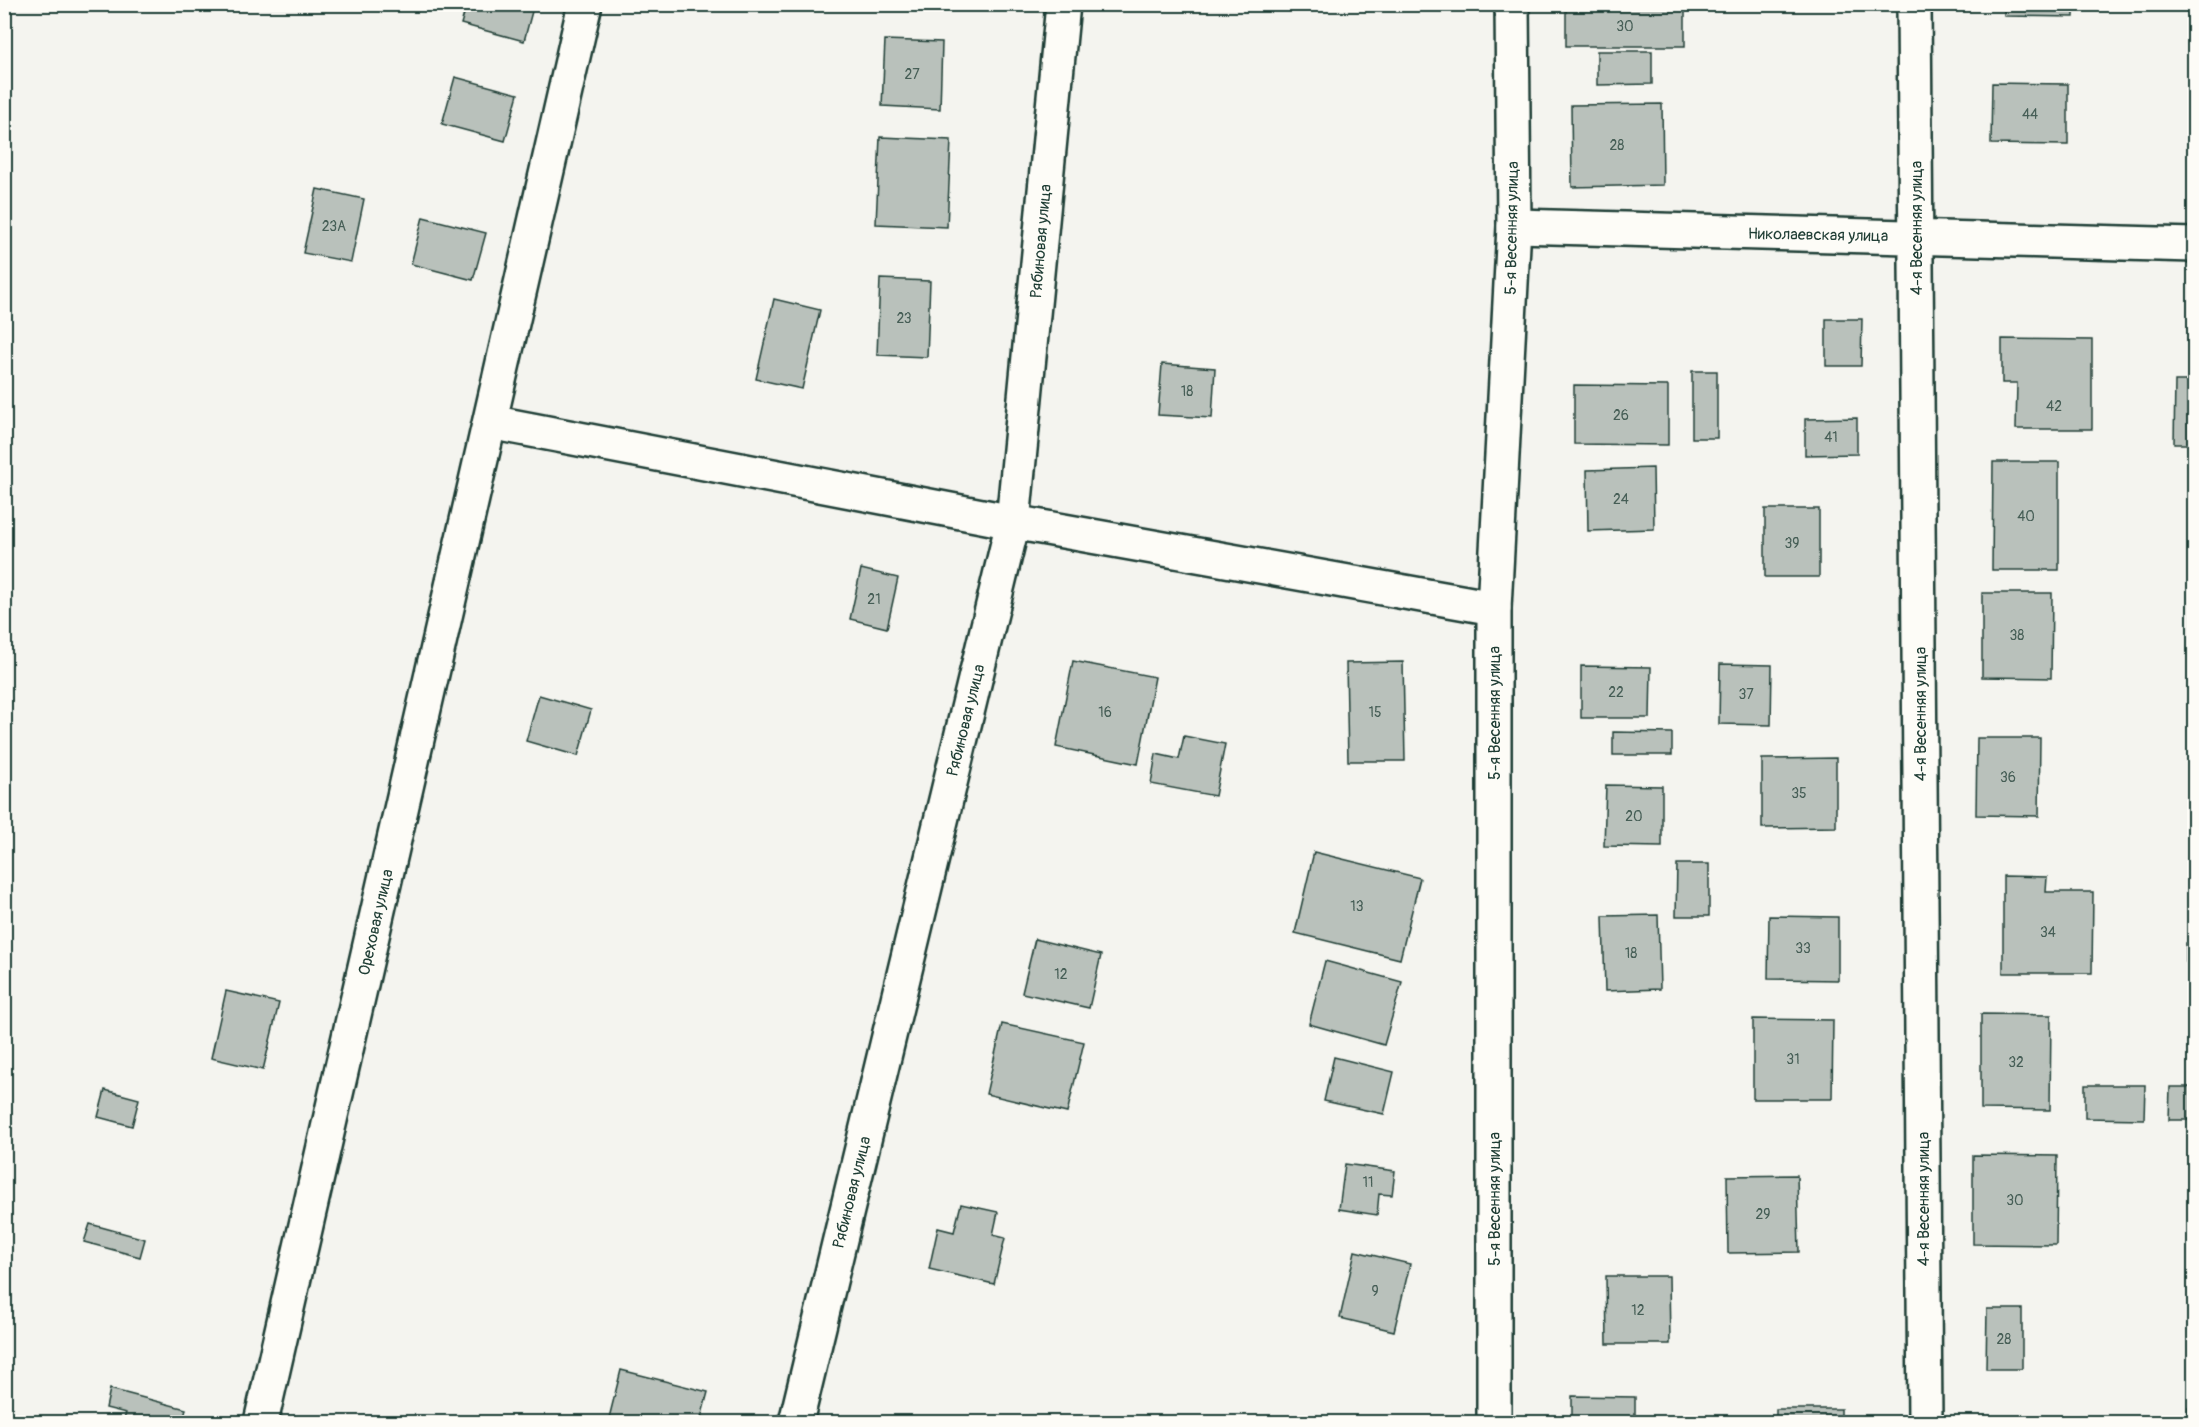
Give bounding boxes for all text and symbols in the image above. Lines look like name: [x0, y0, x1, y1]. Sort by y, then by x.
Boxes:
house number: 30: [1616, 18, 1634, 35]
house number: 27: [904, 66, 920, 83]
house number: 44: [2022, 106, 2038, 123]
house number: 28: [1610, 137, 1624, 154]
street label: 5-я Весенняя улица: [1501, 161, 1523, 295]
street label: 4-я Весенняя улица: [1907, 161, 1927, 295]
street label: Рябиновая улица: [1026, 183, 1056, 299]
house number: 23А: [322, 218, 346, 235]
street label: Николаевская улица: [1748, 224, 1888, 246]
house number: 23: [896, 310, 912, 327]
house number: 18: [1181, 383, 1193, 400]
house number: 42: [2046, 398, 2062, 415]
house number: 26: [1613, 407, 1629, 424]
house number: 41: [1824, 429, 1838, 446]
house number: 24: [1613, 491, 1629, 508]
house number: 40: [2017, 508, 2035, 525]
house number: 39: [1784, 535, 1800, 552]
house number: 21: [867, 591, 881, 608]
house number: 38: [2010, 627, 2024, 644]
street label: 5-я Весенняя улица: [1485, 646, 1505, 780]
street label: 4-я Весенняя улица: [1911, 647, 1931, 781]
street label: Рябиновая улица: [942, 662, 990, 778]
house number: 22: [1608, 684, 1624, 701]
house number: 37: [1738, 686, 1754, 703]
house number: 16: [1098, 704, 1112, 721]
house number: 15: [1368, 704, 1382, 721]
house number: 36: [2000, 769, 2016, 786]
house number: 35: [1791, 785, 1807, 802]
house number: 20: [1625, 808, 1643, 825]
street label: Ореховая улица: [354, 867, 398, 977]
house number: 13: [1350, 898, 1364, 915]
house number: 34: [2040, 924, 2056, 941]
house number: 33: [1795, 940, 1811, 957]
house number: 18: [1625, 945, 1637, 962]
house number: 12: [1054, 966, 1068, 983]
house number: 31: [1786, 1051, 1800, 1068]
house number: 32: [2008, 1054, 2024, 1071]
street label: 5-я Весенняя улица: [1485, 1132, 1505, 1266]
street label: 4-я Весенняя улица: [1914, 1132, 1934, 1266]
street label: Рябиновая улица: [828, 1134, 876, 1250]
house number: 11: [1363, 1174, 1373, 1191]
house number: 30: [2006, 1192, 2024, 1209]
house number: 29: [1755, 1206, 1771, 1223]
house number: 9: [1371, 1283, 1379, 1300]
house number: 12: [1631, 1302, 1645, 1319]
house number: 28: [1997, 1331, 2011, 1348]

